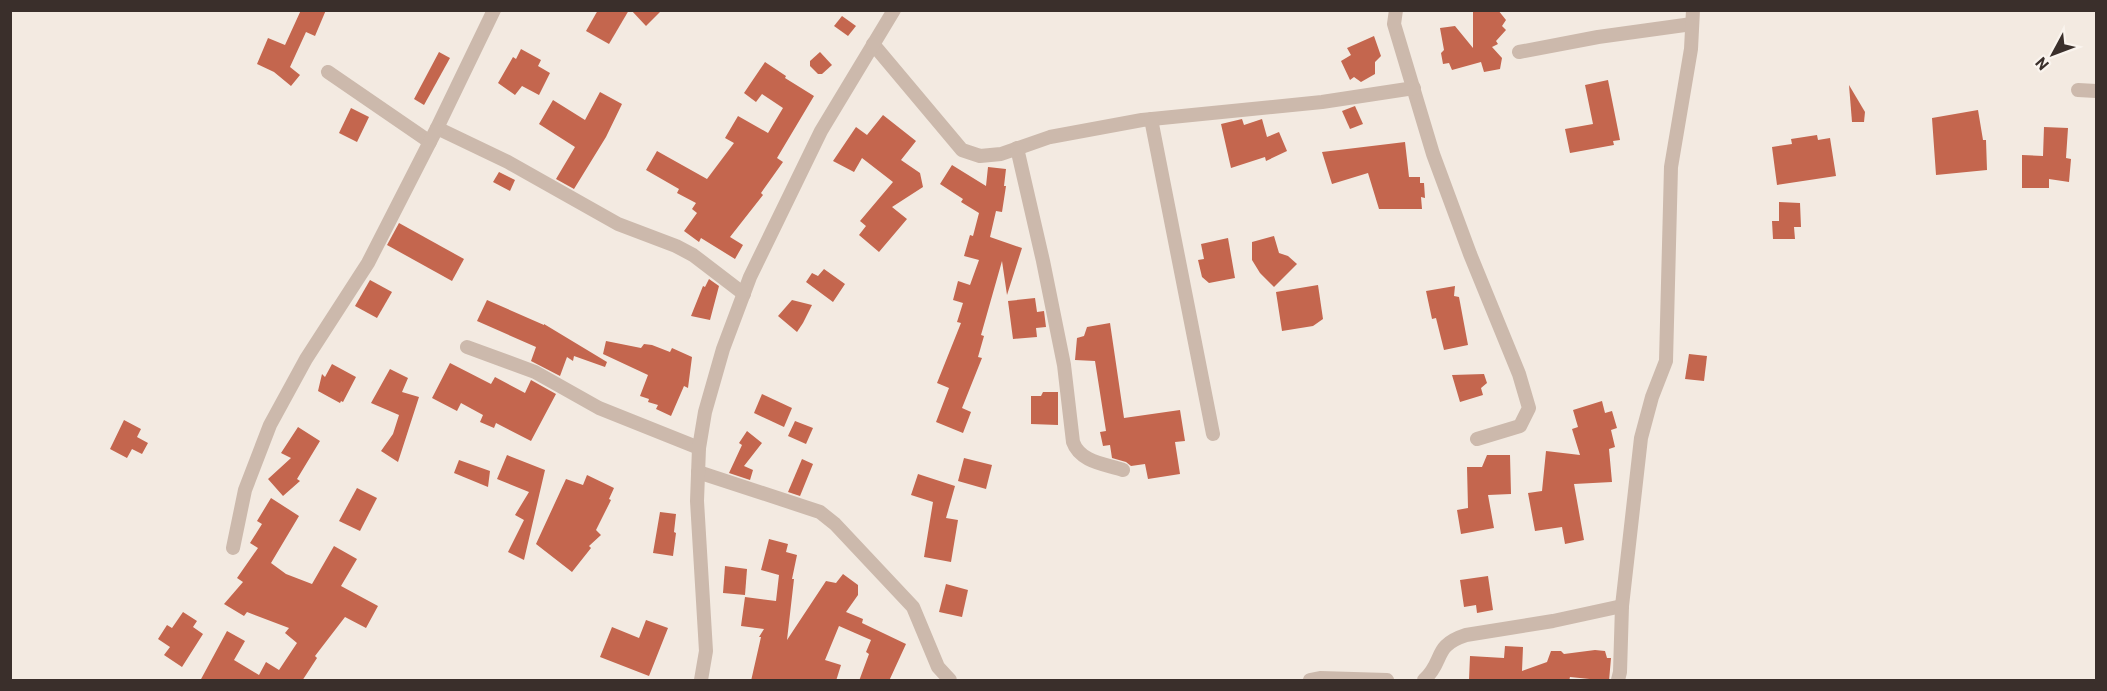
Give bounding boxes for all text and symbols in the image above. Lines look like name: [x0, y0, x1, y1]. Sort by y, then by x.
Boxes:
north arrow: [2023, 24, 2083, 84]
text: N: [2031, 54, 2052, 74]

